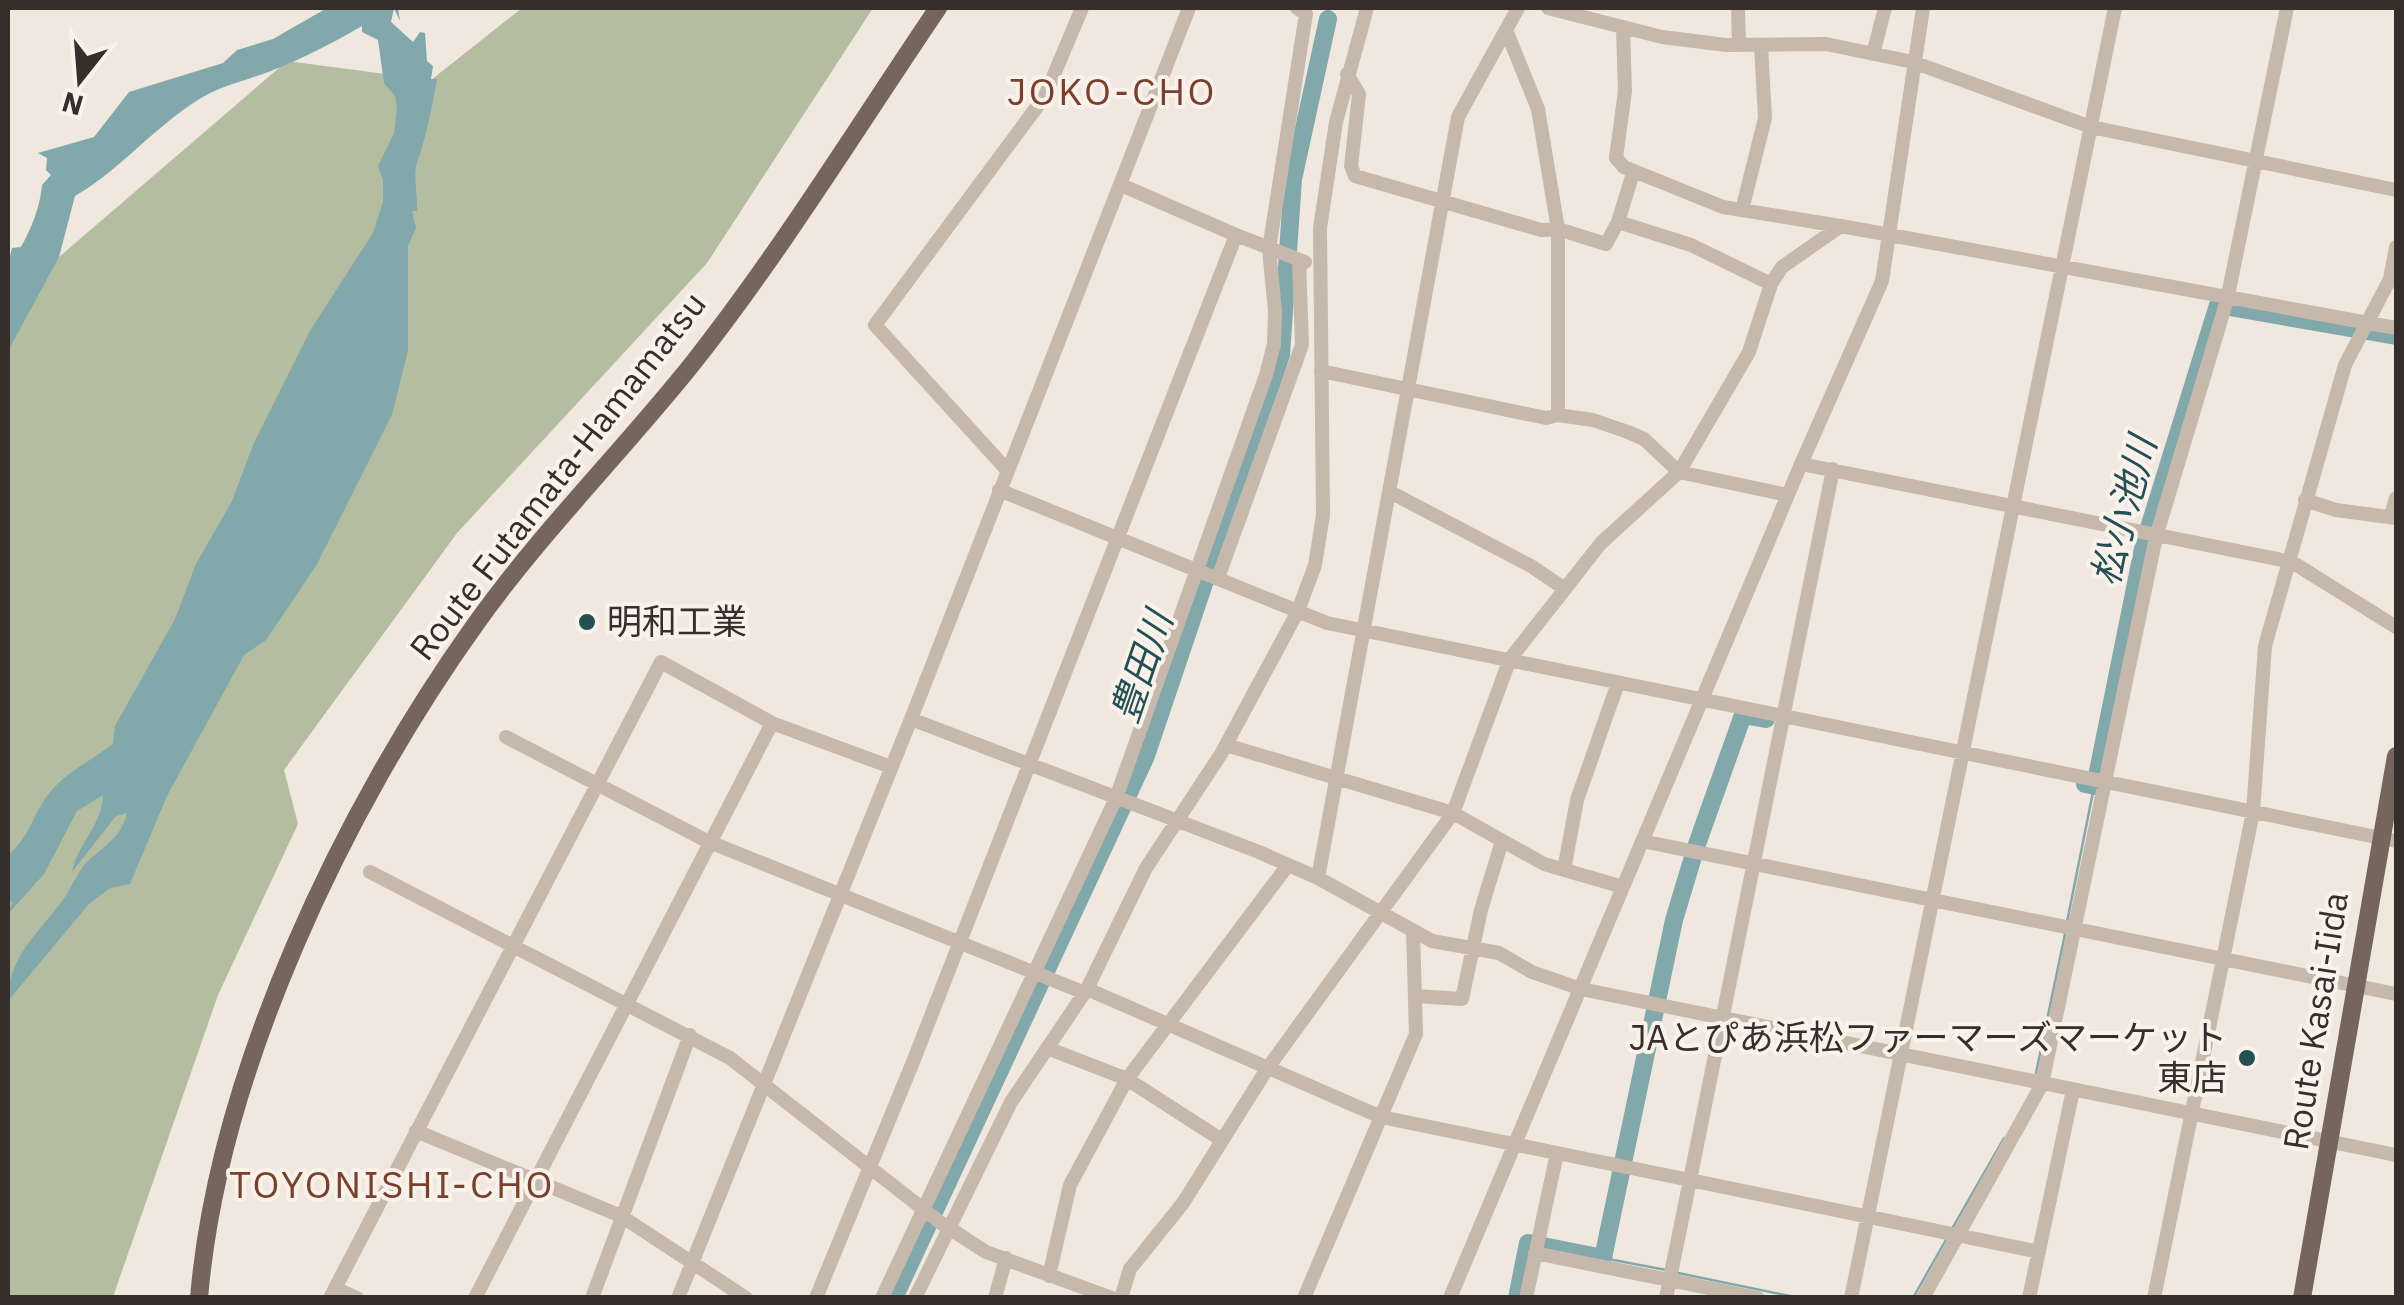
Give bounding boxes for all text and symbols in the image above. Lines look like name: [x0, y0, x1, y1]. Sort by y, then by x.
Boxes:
north arrow: [30, 30, 130, 130]
district label: JOKO-CHO: [1007, 66, 1217, 115]
text: N: [57, 84, 88, 125]
street label: Route Futamata-Hamamatsu: [399, 282, 716, 669]
water label: 松小池川: [2079, 427, 2167, 590]
place label: 明和工業: [607, 598, 747, 644]
water label: 豊田川: [1099, 601, 1184, 728]
marker: 明和工業: [576, 611, 598, 633]
street label: Route Kasai-Iida: [2272, 889, 2358, 1153]
place label: JAとぴあ浜松ファーマーズマーケット 東店: [1629, 1014, 2227, 1100]
marker: JAとぴあ浜松ファーマーズマーケット 東店: [2236, 1047, 2258, 1069]
district label: TOYONISHI-CHO: [229, 1159, 555, 1208]

